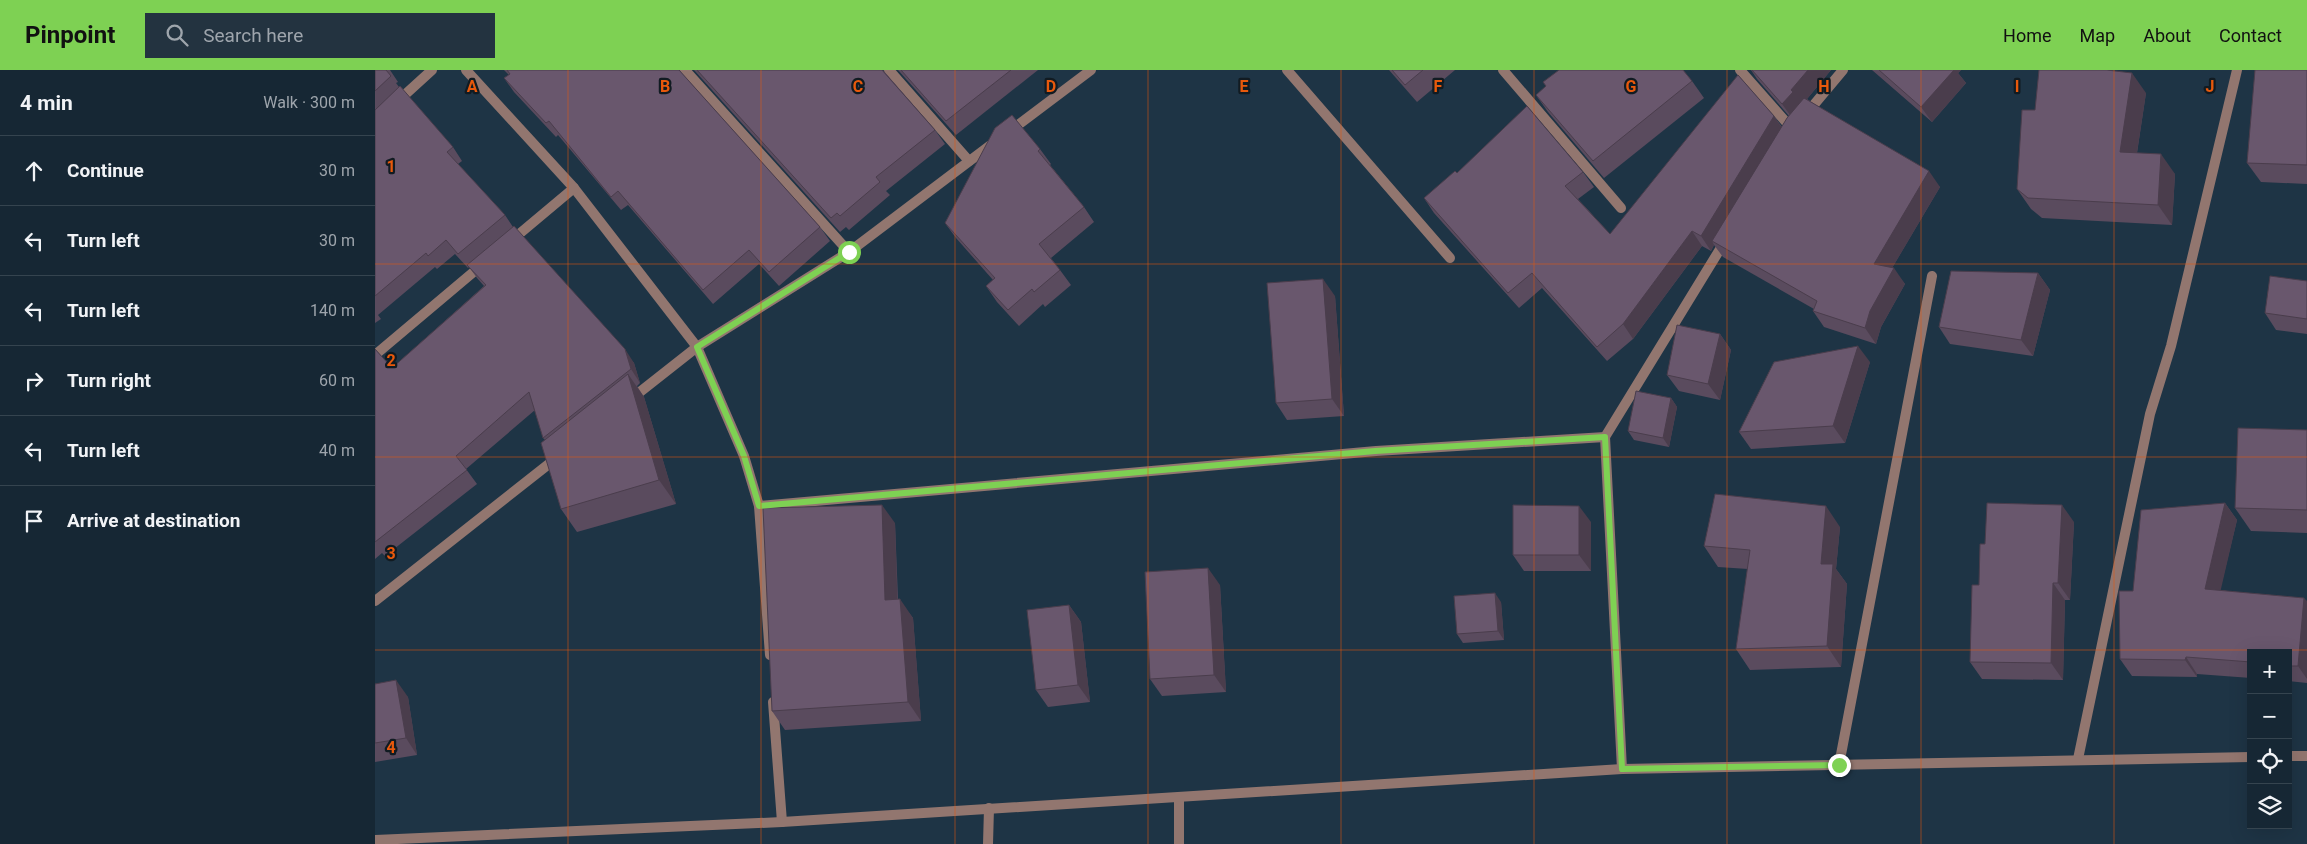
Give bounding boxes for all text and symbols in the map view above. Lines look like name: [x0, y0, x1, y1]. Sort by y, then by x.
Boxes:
search box: [145, 13, 495, 58]
text: Pinpoint: [25, 21, 115, 49]
icon: search: [163, 21, 191, 49]
text: Search here: [203, 24, 303, 47]
text: Home: [2003, 25, 2052, 46]
text: Map: [2080, 25, 2115, 46]
text: About: [2143, 25, 2191, 46]
text: Contact: [2219, 25, 2282, 46]
text: A: [467, 77, 478, 96]
text: B: [660, 77, 670, 96]
text: C: [853, 77, 863, 96]
text: D: [1046, 77, 1056, 96]
text: E: [1240, 77, 1249, 96]
text: F: [1434, 77, 1443, 96]
text: G: [1626, 77, 1637, 96]
text: H: [1818, 77, 1830, 96]
text: I: [2015, 77, 2019, 96]
text: J: [2206, 77, 2214, 96]
text: 4 min: [20, 91, 73, 115]
text: Walk · 300 m: [263, 93, 355, 112]
icon: ahead: [20, 157, 48, 185]
text: 1: [386, 157, 396, 176]
text: Continue: [67, 159, 144, 182]
text: 30 m: [319, 161, 355, 180]
icon: left: [20, 227, 48, 255]
text: Turn left: [67, 229, 140, 252]
text: 30 m: [319, 231, 355, 250]
route start: [838, 241, 861, 264]
icon: left: [20, 297, 48, 325]
text: Turn left: [67, 299, 140, 322]
text: 140 m: [310, 301, 355, 320]
text: 2: [386, 351, 396, 370]
icon: right: [20, 367, 48, 395]
text: Turn right: [67, 369, 151, 392]
text: 60 m: [319, 371, 355, 390]
icon: left: [20, 437, 48, 465]
text: Turn left: [67, 439, 140, 462]
text: 40 m: [319, 441, 355, 460]
icon: arrive: [20, 507, 48, 535]
text: Arrive at destination: [67, 509, 240, 532]
text: 3: [386, 544, 396, 563]
map controls: [2247, 649, 2292, 829]
button: +: [2247, 649, 2292, 694]
button: −: [2247, 694, 2292, 739]
text: 4: [386, 738, 396, 757]
button: locate: [2247, 739, 2292, 784]
route end: [1828, 754, 1851, 777]
button: layers: [2247, 784, 2292, 829]

